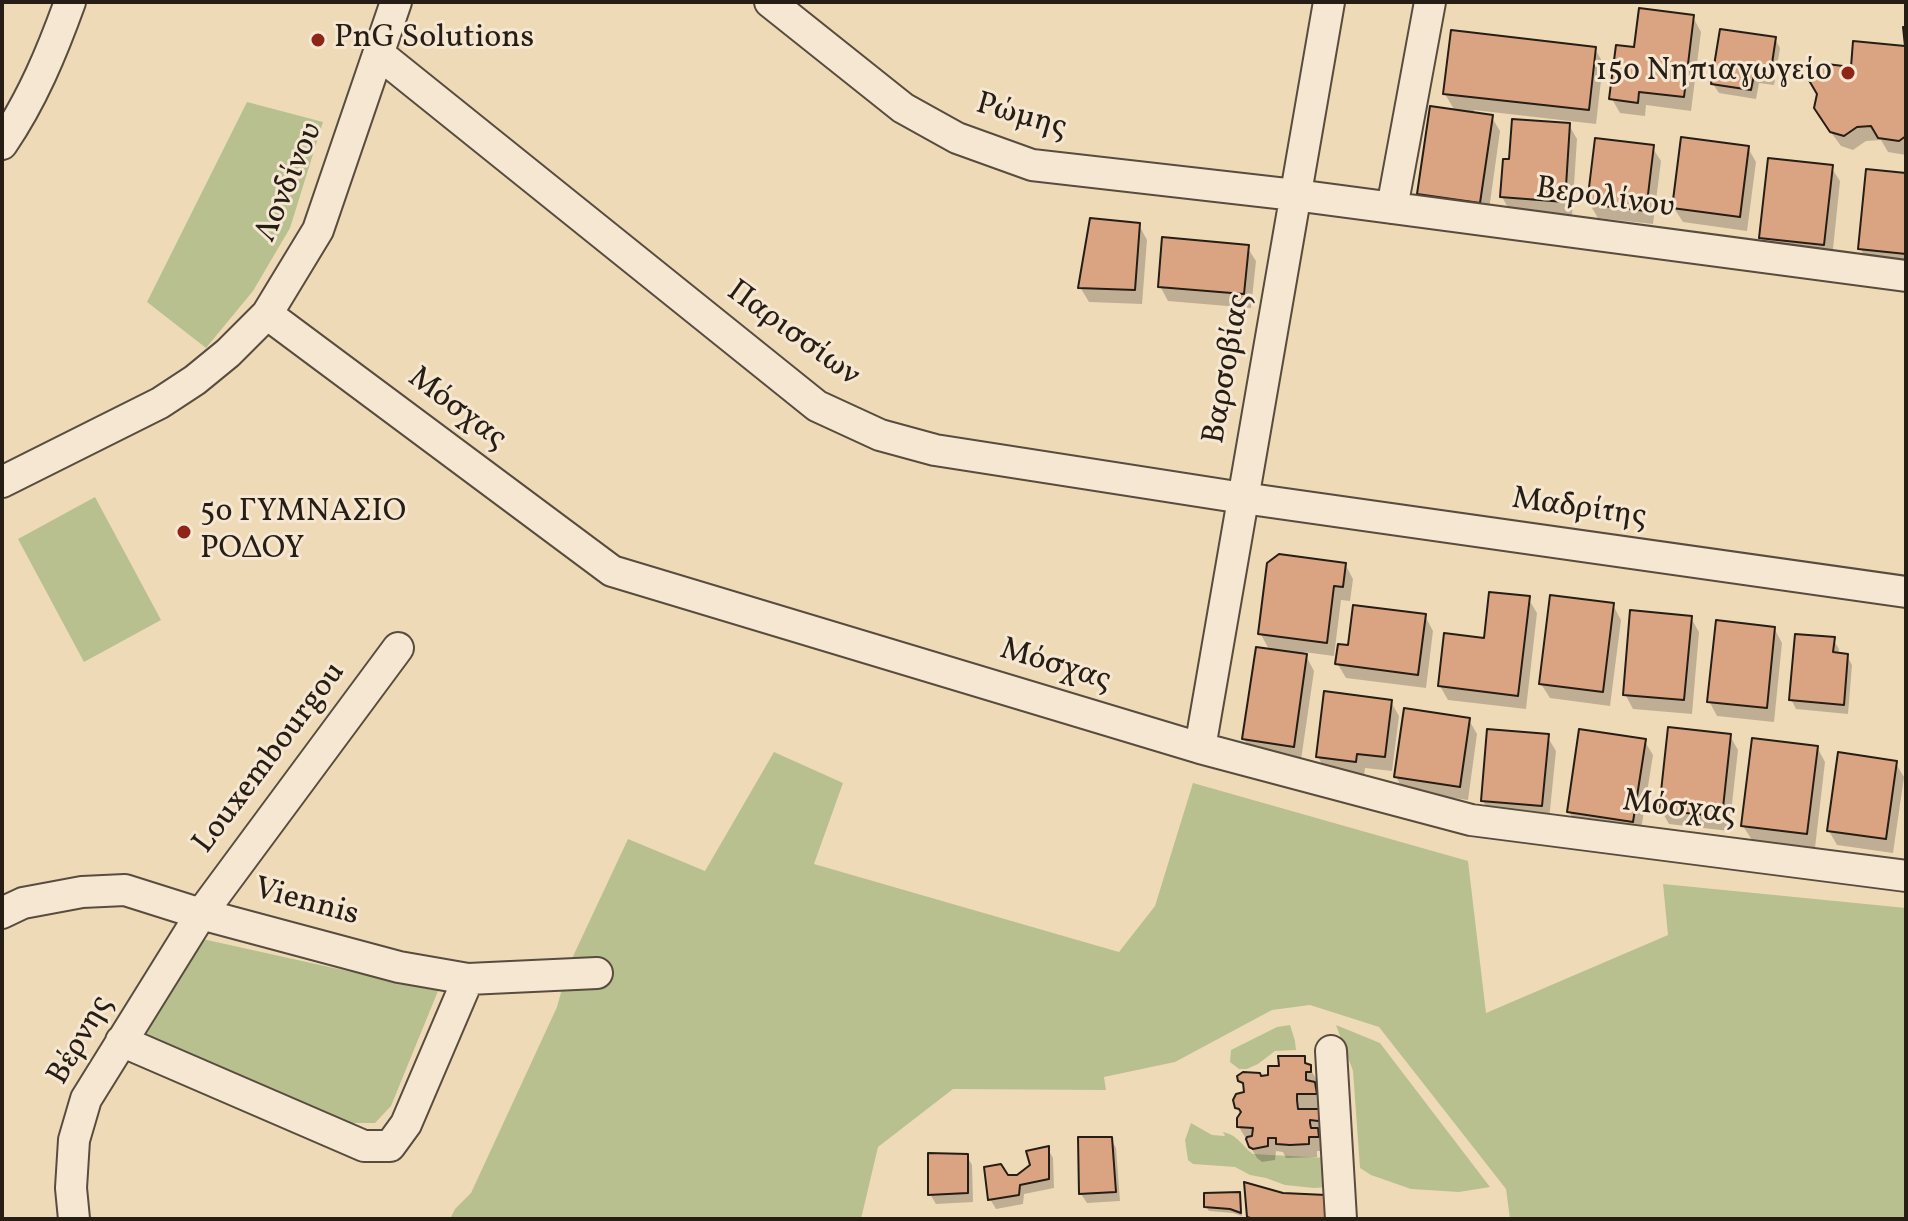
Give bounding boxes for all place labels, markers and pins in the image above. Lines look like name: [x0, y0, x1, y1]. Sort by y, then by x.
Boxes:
place label: PnG Solutions: [334, 21, 534, 59]
marker: PnG Solutions: [309, 31, 327, 49]
place label: 15ο Νηπιαγωγείο: [1595, 54, 1832, 92]
marker: 15ο Νηπιαγωγείο: [1839, 64, 1857, 82]
place label: 5ο ΓΥΜΝΑΣΙΟ ΡΟΔΟΥ: [200, 495, 406, 570]
marker: 5ο ΓΥΜΝΑΣΙΟ ΡΟΔΟΥ: [175, 523, 193, 541]

